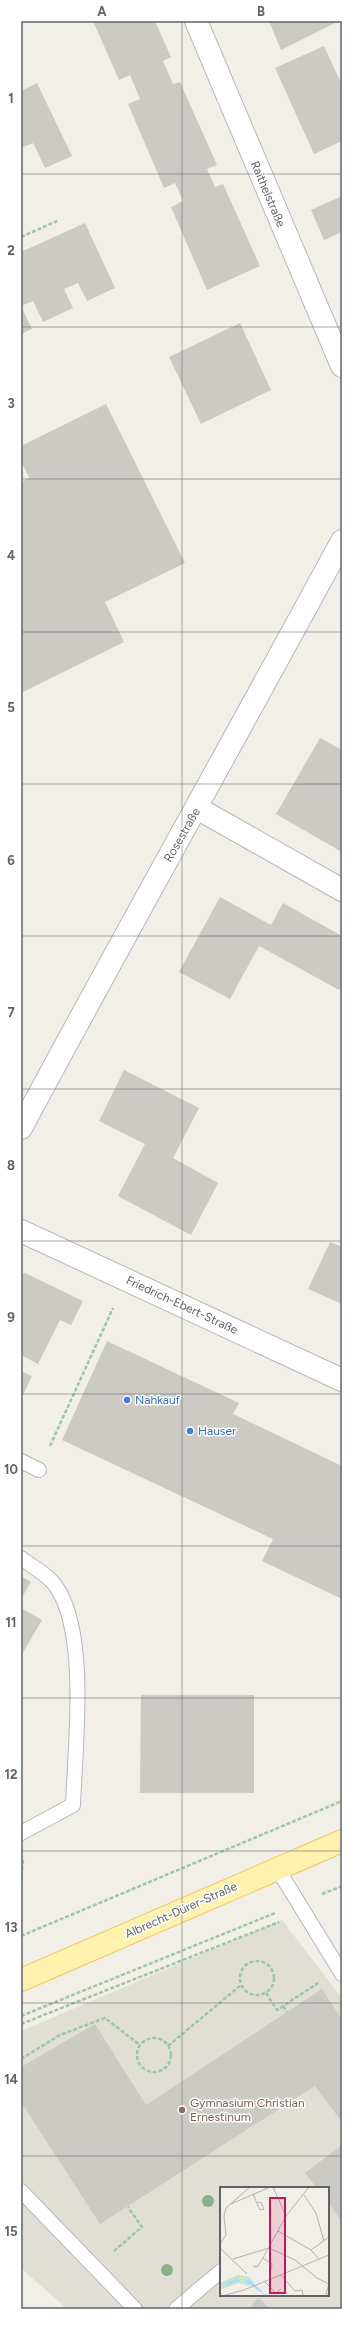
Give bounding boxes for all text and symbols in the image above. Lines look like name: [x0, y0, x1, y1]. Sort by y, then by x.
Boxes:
text: A: [97, 4, 107, 19]
text: B: [257, 4, 265, 19]
text: 1: [8, 91, 14, 106]
street label: Raithelstraße: [248, 159, 288, 230]
text: 2: [7, 243, 15, 258]
text: 3: [7, 396, 15, 411]
text: 4: [7, 548, 15, 563]
text: 5: [7, 700, 15, 715]
street label: Rosestraße: [161, 805, 203, 865]
text: 6: [7, 853, 15, 868]
text: 7: [7, 1005, 15, 1020]
text: 8: [7, 1158, 15, 1173]
street label: Friedrich-Ebert-Straße: [124, 1273, 240, 1337]
text: 9: [7, 1310, 15, 1325]
place label: Nahkauf: [135, 1393, 181, 1407]
marker: Nahkauf: [122, 1395, 132, 1405]
place label: Hauser: [198, 1424, 236, 1438]
marker: Hauser: [185, 1426, 195, 1436]
text: 10: [4, 1462, 18, 1477]
text: 11: [6, 1615, 16, 1630]
text: 12: [4, 1767, 18, 1782]
street label: Albrecht-Dürer-Straße: [123, 1879, 240, 1941]
text: 13: [5, 1920, 17, 1935]
text: 14: [4, 2072, 18, 2087]
place label: Gymnasium Christian Ernestinum: [190, 2096, 305, 2124]
marker: Gymnasium Christian Ernestinum: [177, 2105, 187, 2115]
inset map: [220, 2187, 329, 2296]
text: 15: [4, 2224, 18, 2239]

